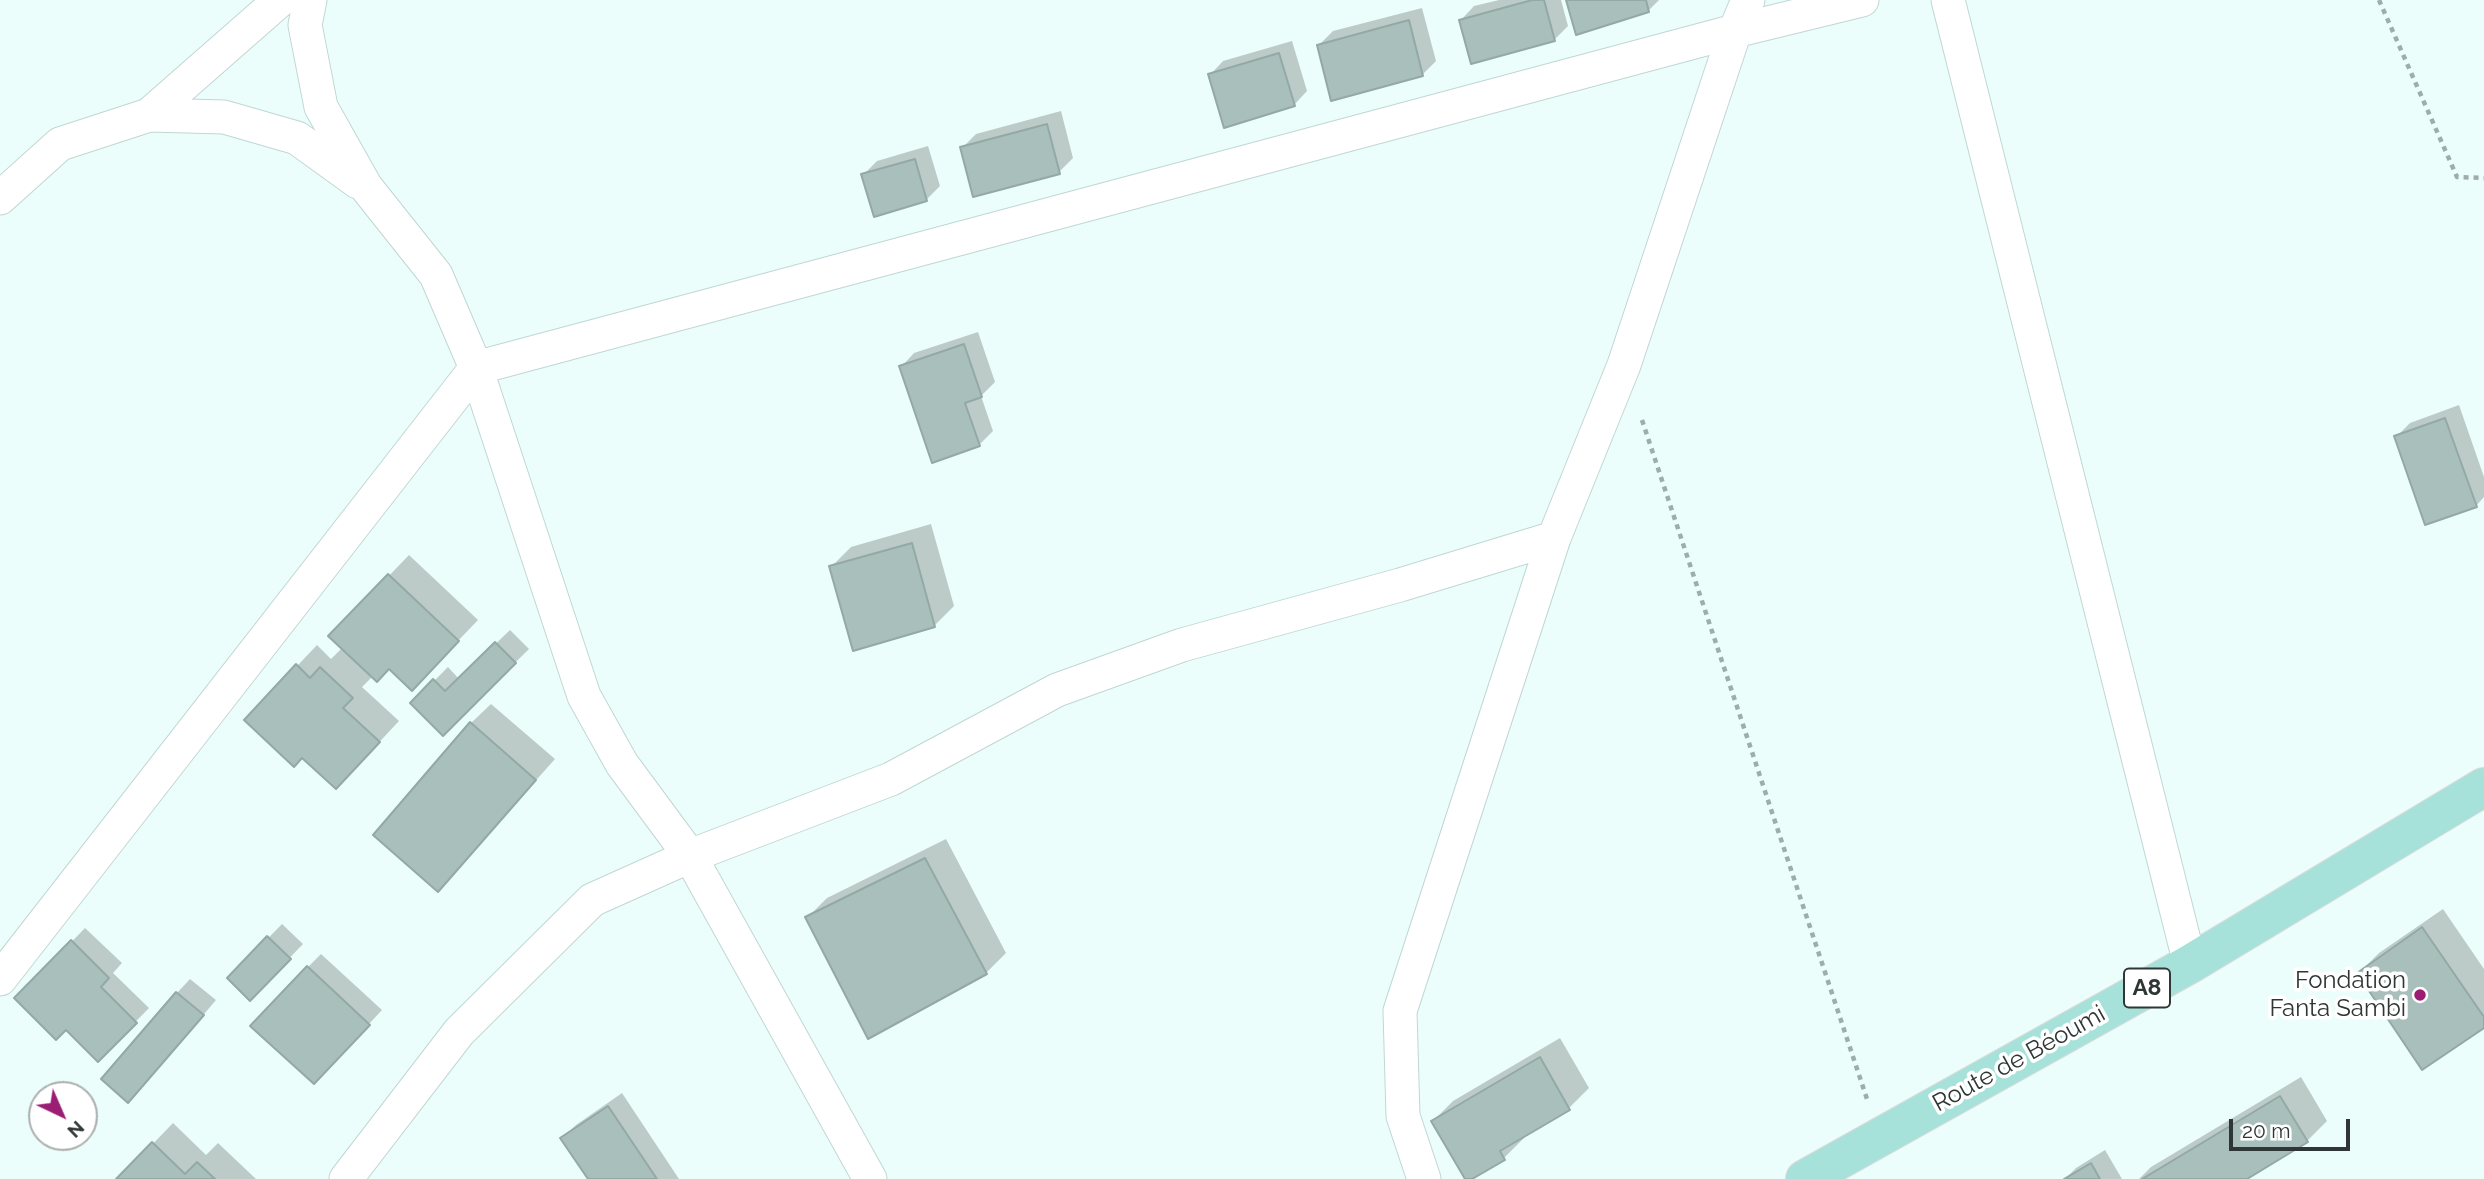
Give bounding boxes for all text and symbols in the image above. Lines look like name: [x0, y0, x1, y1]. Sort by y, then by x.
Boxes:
place label: Fondation Fanta Sambi: [2269, 967, 2406, 1023]
road number: A8: [2124, 968, 2170, 1007]
marker: Fondation Fanta Sambi: [2412, 987, 2428, 1003]
street label: Route de Béoumi: [1928, 1000, 2110, 1118]
north arrow: [28, 1081, 98, 1151]
scale bar: [2232, 1106, 2353, 1150]
text: N: [63, 1117, 89, 1143]
text: 20 m: [2242, 1118, 2290, 1143]

